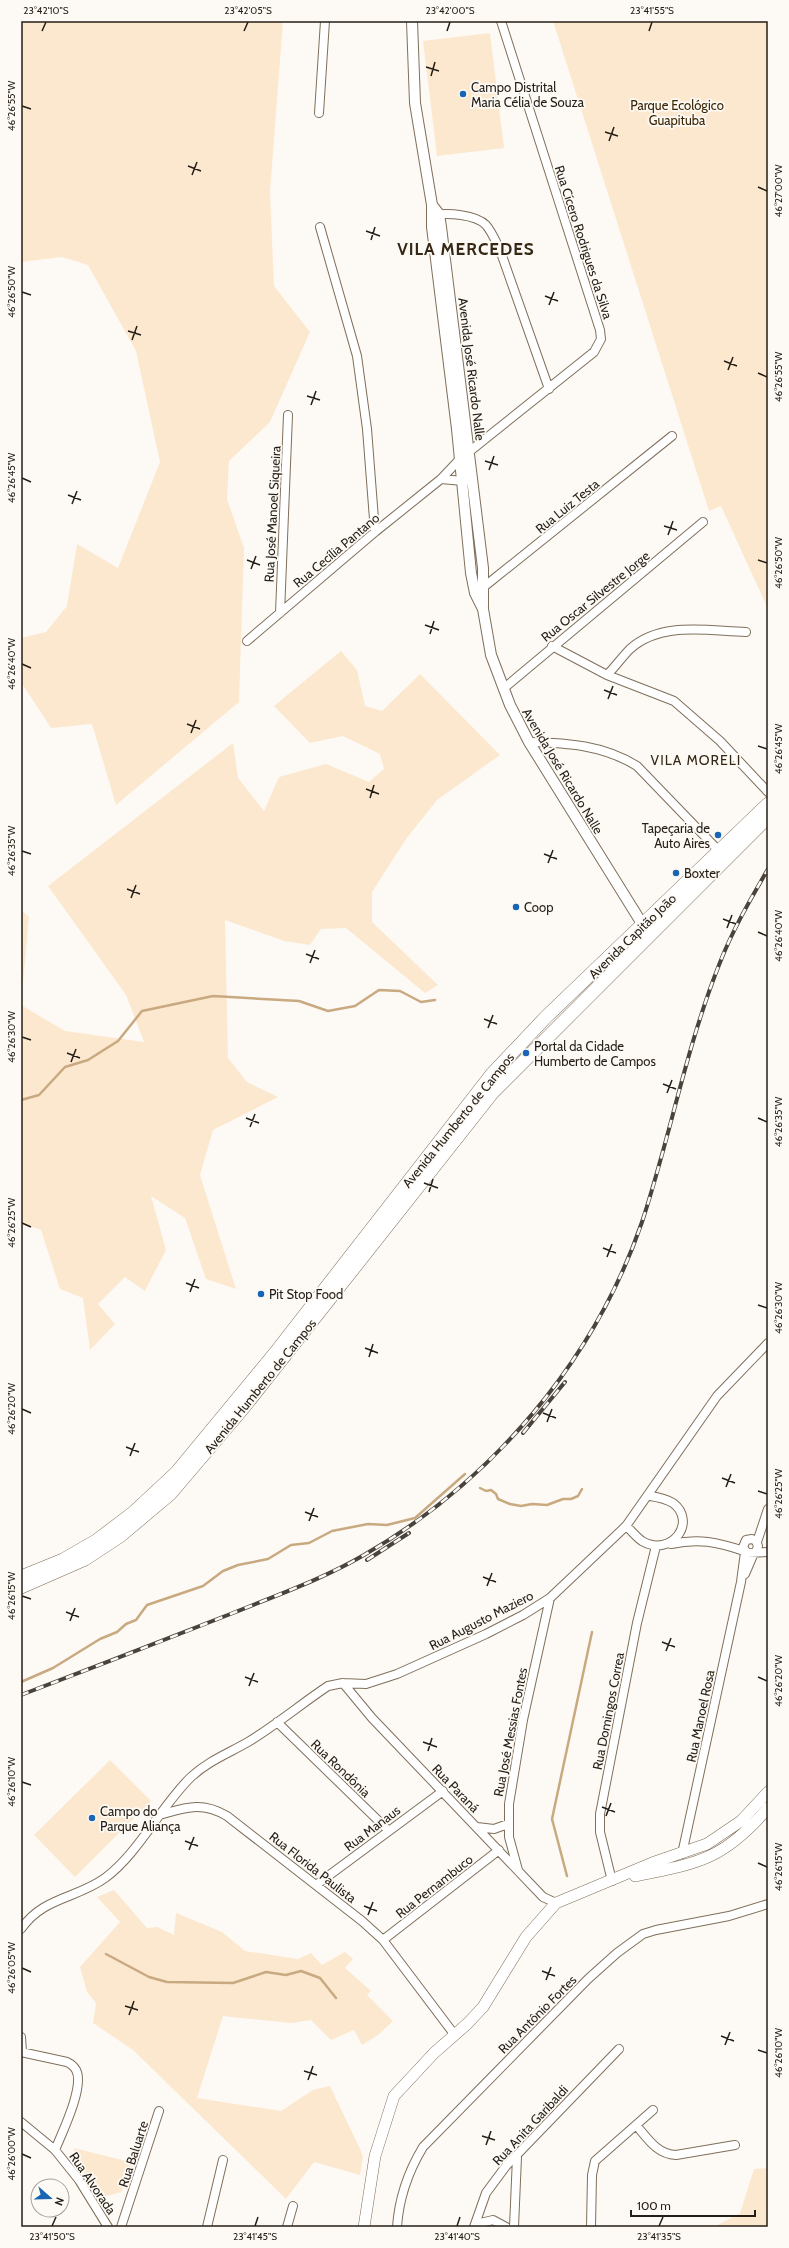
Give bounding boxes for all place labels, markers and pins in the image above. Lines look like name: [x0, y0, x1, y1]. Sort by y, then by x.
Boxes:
place label: Campo Distrital Maria Célia de Souza: [471, 79, 585, 110]
marker: Campo Distrital Maria Célia de Souza: [458, 89, 468, 99]
place label: Tapeçaria de Auto Aires: [642, 820, 711, 851]
marker: Tapeçaria de Auto Aires: [713, 830, 723, 840]
place label: Boxter: [684, 865, 721, 881]
marker: Boxter: [671, 868, 681, 878]
place label: Coop: [524, 899, 553, 915]
marker: Coop: [511, 902, 521, 912]
place label: Portal da Cidade Humberto de Campos: [534, 1038, 656, 1069]
marker: Portal da Cidade Humberto de Campos: [521, 1048, 531, 1058]
place label: Pit Stop Food: [269, 1286, 343, 1302]
marker: Pit Stop Food: [256, 1289, 266, 1299]
place label: Campo do Parque Aliança: [100, 1803, 181, 1834]
marker: Campo do Parque Aliança: [87, 1813, 97, 1823]

